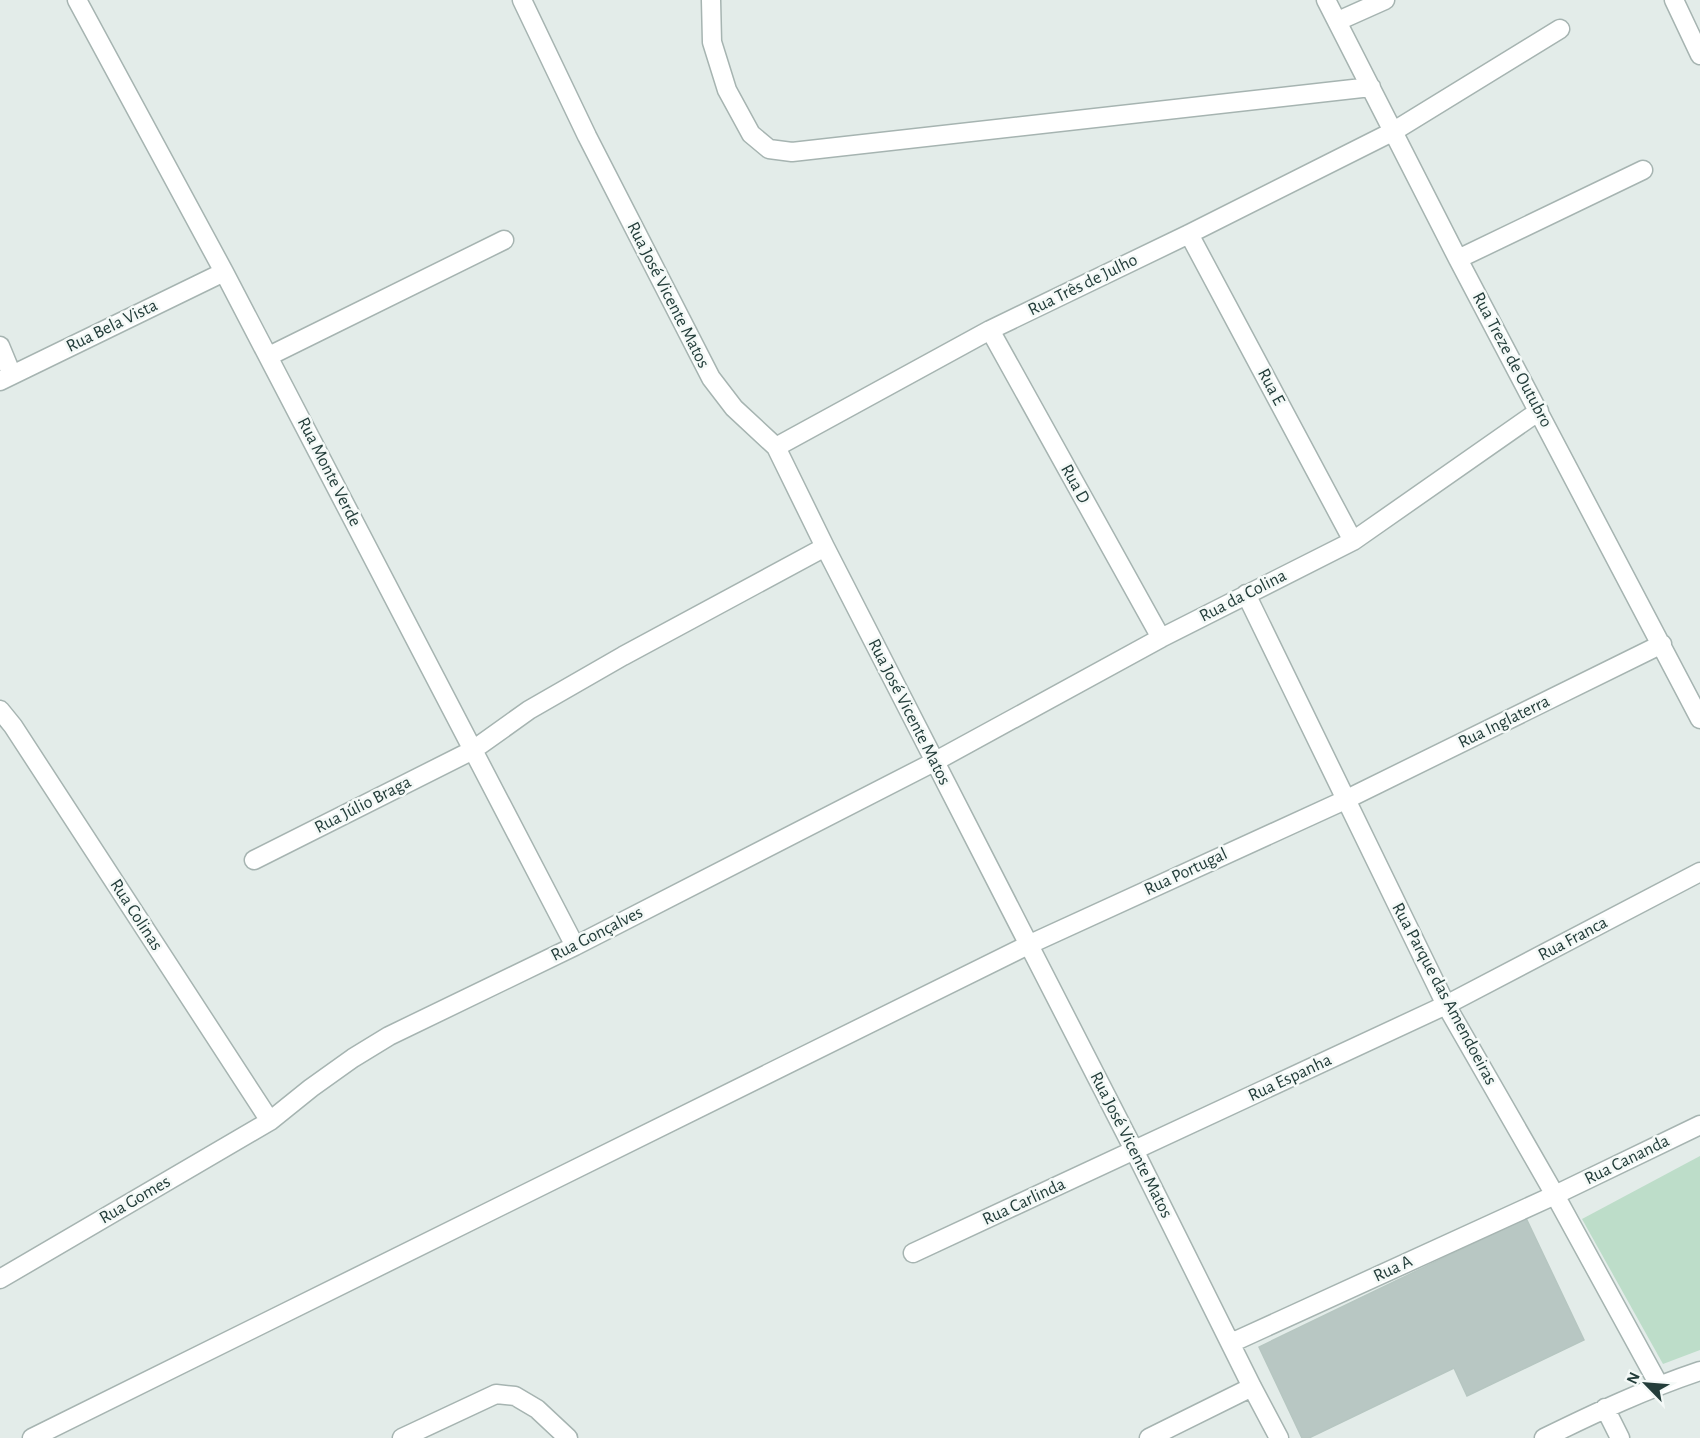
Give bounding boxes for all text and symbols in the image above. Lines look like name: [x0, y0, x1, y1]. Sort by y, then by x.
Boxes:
street label: Rua José Vicente Matos: [623, 219, 713, 371]
street label: Rua Três de Julho: [1025, 251, 1141, 319]
street label: Rua Treze de Outubro: [1469, 289, 1555, 431]
street label: Rua Bela Vista: [64, 296, 160, 356]
street label: Rua E: [1254, 366, 1288, 409]
street label: Rua Monte Verde: [294, 415, 364, 529]
street label: Rua D: [1057, 461, 1093, 507]
street label: Rua da Colina: [1197, 566, 1289, 626]
street label: Rua José Vicente Matos: [864, 636, 954, 788]
street label: Rua Inglaterra: [1456, 692, 1552, 752]
street label: Rua Júlio Braga: [312, 773, 414, 837]
street label: Rua Portugal: [1142, 845, 1230, 899]
street label: Rua Colinas: [106, 876, 166, 954]
street label: Rua Parque das Amendoeiras: [1388, 900, 1500, 1088]
street label: Rua Gonçalves: [548, 903, 646, 965]
street label: Rua Franca: [1535, 913, 1611, 965]
street label: Rua Espanha: [1246, 1051, 1334, 1105]
street label: Rua José Vicente Matos: [1086, 1069, 1176, 1221]
street label: Rua Cananda: [1582, 1132, 1672, 1188]
street label: Rua Gomes: [96, 1173, 174, 1227]
street label: Rua Carlinda: [980, 1175, 1068, 1229]
street label: Rua A: [1371, 1252, 1416, 1286]
north arrow: [1616, 1354, 1676, 1414]
text: N: [1624, 1370, 1643, 1387]

